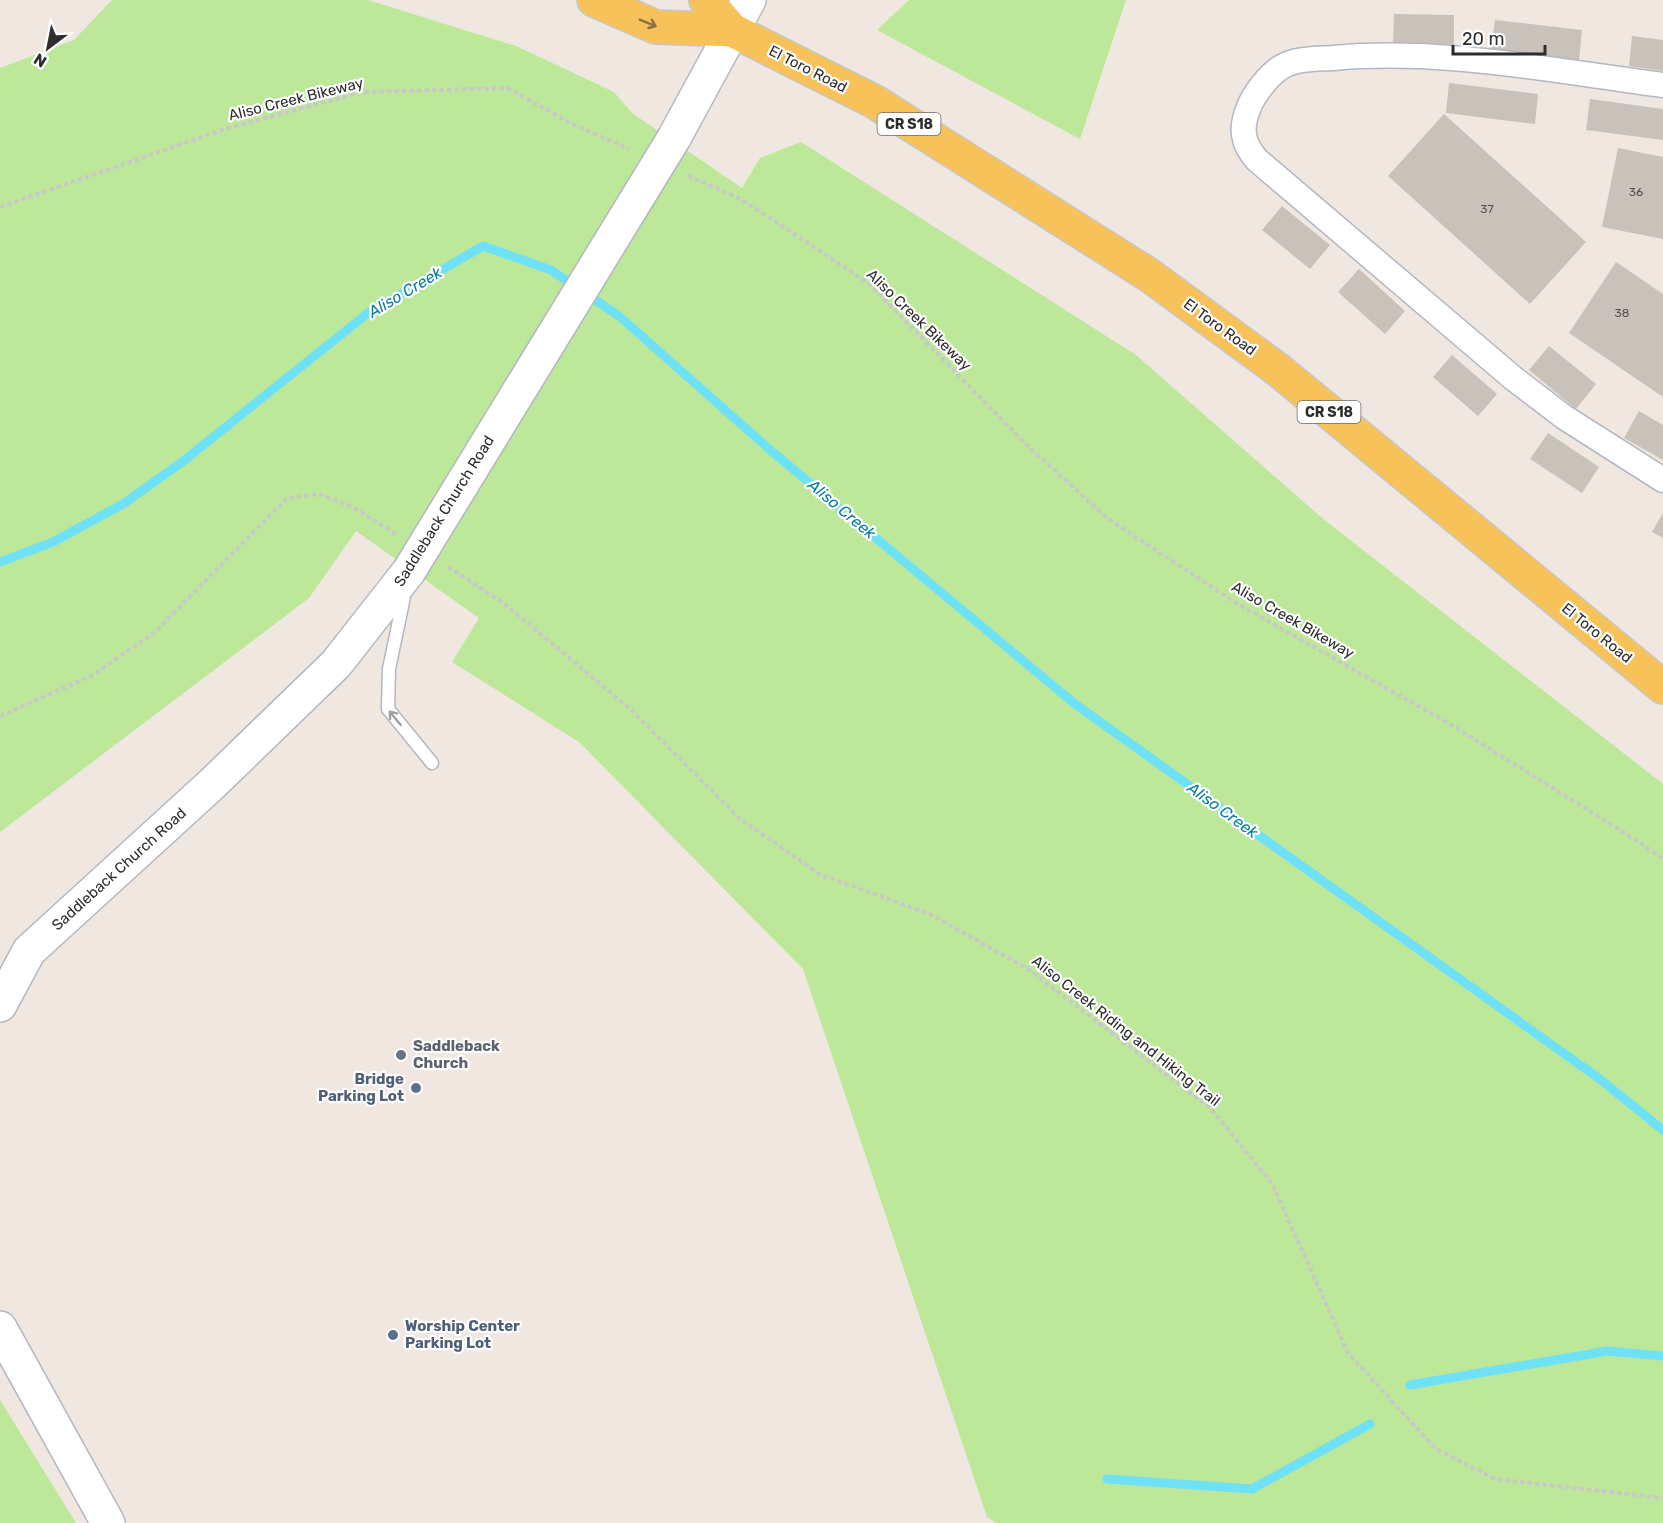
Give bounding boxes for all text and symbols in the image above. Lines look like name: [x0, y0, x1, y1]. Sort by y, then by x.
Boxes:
north arrow: [18, 18, 78, 78]
one-way arrow: [638, 18, 656, 29]
scale bar: [1453, 18, 1544, 56]
text: 20 m: [1462, 28, 1504, 50]
street label: El Toro Road: [766, 42, 850, 96]
text: N: [30, 49, 50, 71]
street label: Aliso Creek Bikeway: [227, 74, 365, 124]
road number: CR S18: [878, 113, 940, 135]
house number: 36: [1629, 185, 1643, 199]
house number: 37: [1480, 202, 1494, 216]
water label: Aliso Creek: [364, 262, 446, 322]
street label: Aliso Creek Bikeway: [863, 265, 975, 375]
street label: El Toro Road: [1180, 295, 1260, 359]
house number: 38: [1615, 306, 1629, 320]
road number: CR S18: [1298, 401, 1360, 423]
street label: Saddleback Church Road: [390, 432, 498, 590]
water label: Aliso Creek: [803, 475, 880, 543]
street label: Aliso Creek Bikeway: [1229, 578, 1357, 662]
street label: El Toro Road: [1558, 599, 1636, 667]
one-way arrow: [388, 711, 402, 726]
water label: Aliso Creek: [1183, 777, 1263, 842]
street label: Saddleback Church Road: [48, 804, 190, 934]
street label: Aliso Creek Riding and Hiking Trail: [1028, 952, 1224, 1110]
place label: Saddleback Church: [413, 1037, 500, 1072]
marker: Saddleback Church: [394, 1048, 408, 1062]
place label: Bridge Parking Lot: [318, 1070, 404, 1105]
marker: Bridge Parking Lot: [409, 1081, 423, 1095]
place label: Worship Center Parking Lot: [405, 1317, 520, 1352]
marker: Worship Center Parking Lot: [386, 1328, 400, 1342]

